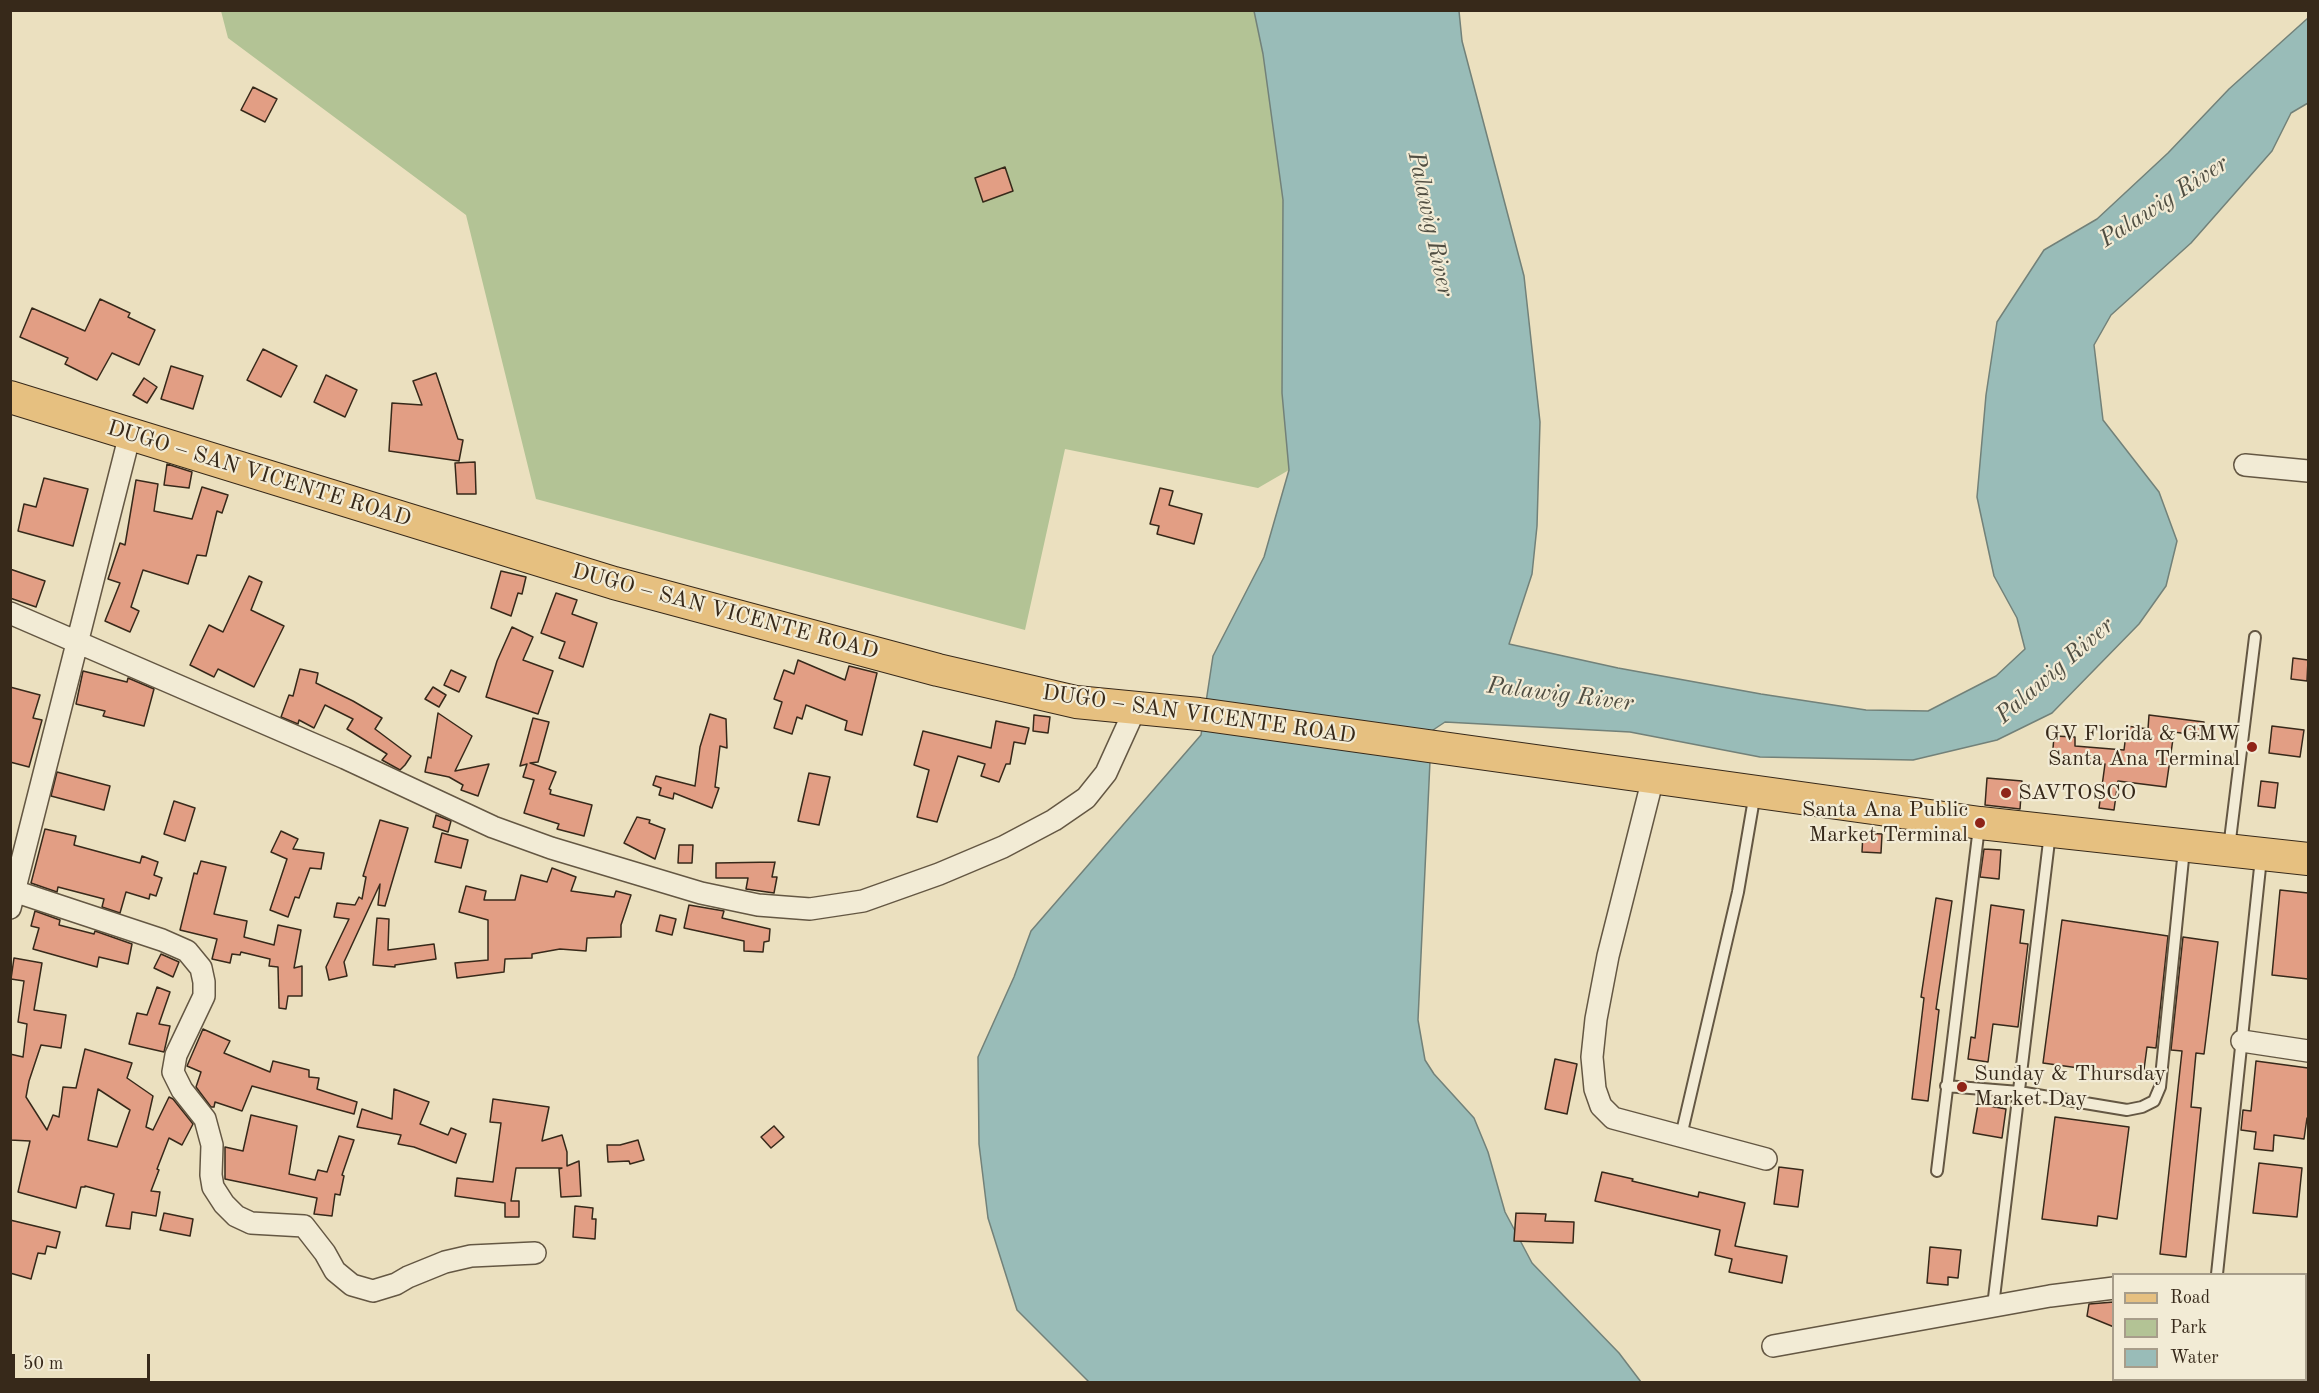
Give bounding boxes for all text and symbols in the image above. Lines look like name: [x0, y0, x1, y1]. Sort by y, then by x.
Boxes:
water label: Palawig River: [1401, 149, 1459, 299]
water label: Palawig River: [2094, 150, 2234, 254]
street label: DUGO – SAN VICENTE ROAD: [104, 415, 414, 533]
street label: DUGO – SAN VICENTE ROAD: [569, 558, 881, 666]
water label: Palawig River: [1990, 612, 2120, 730]
water label: Palawig River: [1485, 672, 1635, 718]
street label: DUGO – SAN VICENTE ROAD: [1041, 680, 1357, 750]
place label: GV Florida & GMW Santa Ana Terminal: [2045, 721, 2240, 772]
marker: GV Florida & GMW Santa Ana Terminal: [2245, 740, 2259, 754]
place label: SAVTOSCO: [2018, 780, 2136, 806]
marker: SAVTOSCO: [1999, 786, 2013, 800]
place label: Santa Ana Public Market Terminal: [1802, 797, 1968, 848]
marker: Santa Ana Public Market Terminal: [1973, 816, 1987, 830]
place label: Sunday & Thursday Market Day: [1974, 1061, 2166, 1112]
marker: Sunday & Thursday Market Day: [1955, 1080, 1969, 1094]
legend: [2112, 1273, 2307, 1381]
text: Road: [2170, 1289, 2210, 1307]
text: Park: [2170, 1319, 2207, 1337]
scale bar: [15, 1342, 153, 1380]
text: Water: [2170, 1349, 2219, 1367]
text: 50 m: [23, 1355, 63, 1373]

